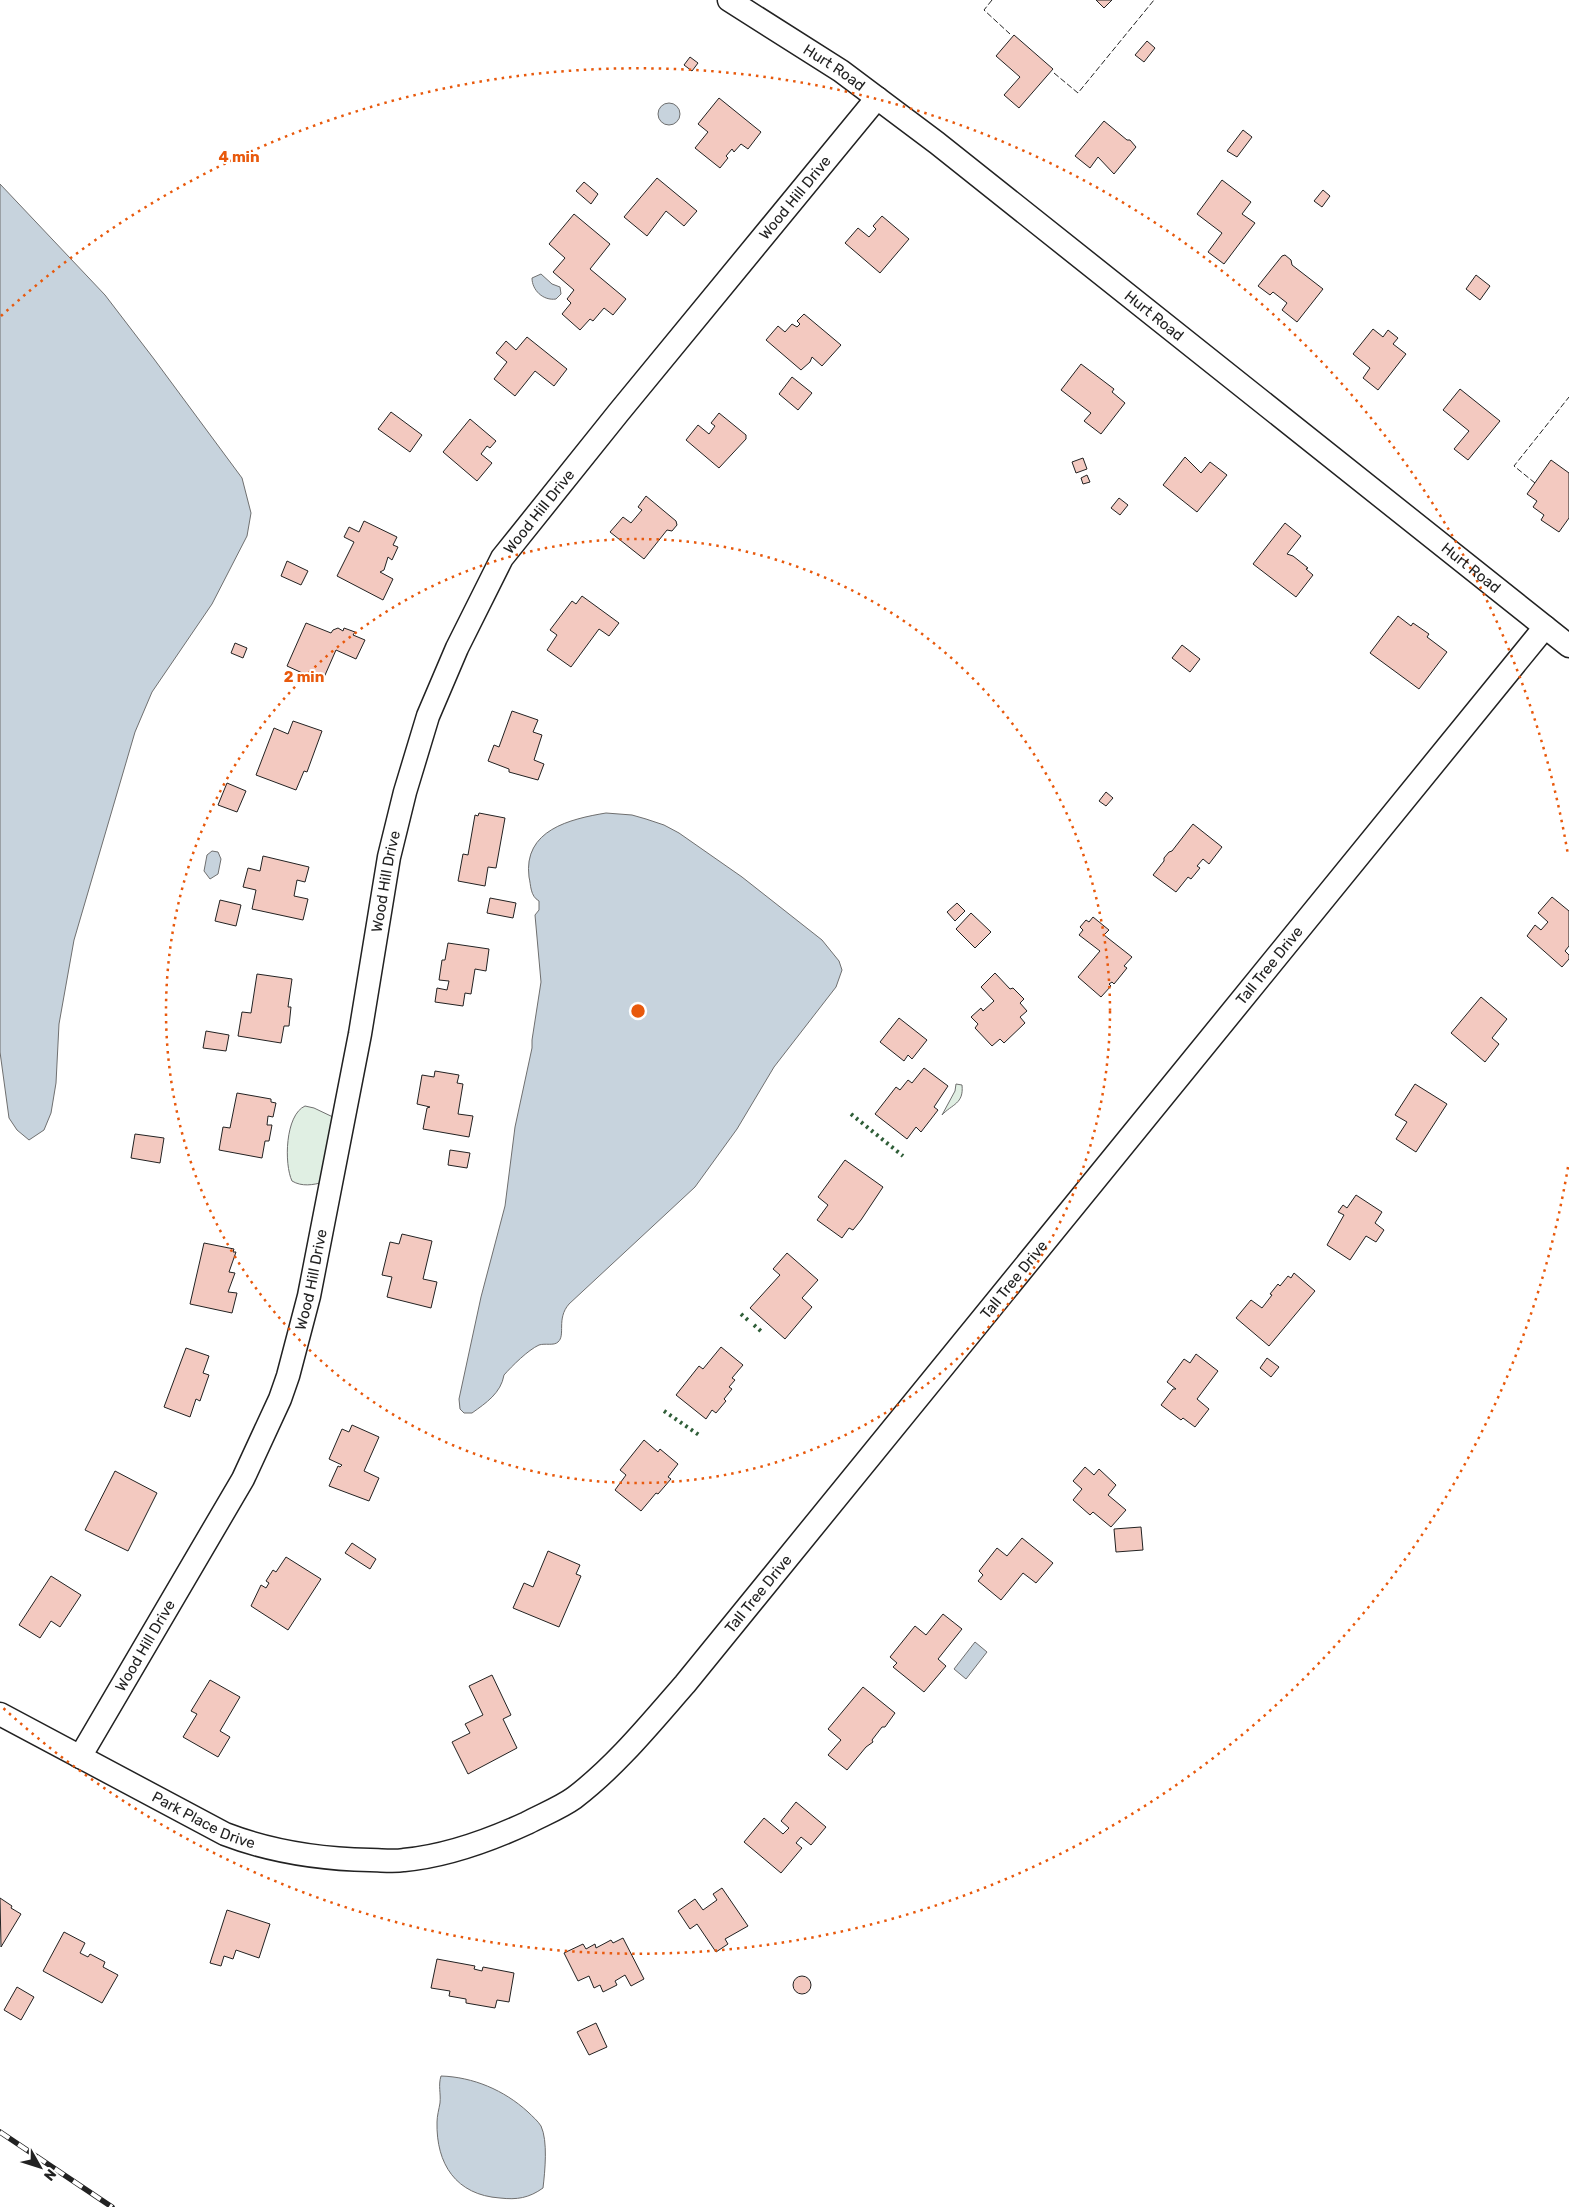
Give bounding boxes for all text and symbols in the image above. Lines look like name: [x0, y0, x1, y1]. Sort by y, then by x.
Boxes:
street label: Hurt Road: [800, 40, 869, 95]
text: 4 min: [218, 148, 260, 166]
street label: Wood Hill Drive: [755, 152, 835, 243]
street label: Hurt Road: [1121, 287, 1187, 345]
street label: Wood Hill Drive: [500, 466, 578, 558]
street label: Hurt Road: [1438, 539, 1504, 597]
text: 2 min: [284, 668, 324, 686]
street label: Wood Hill Drive: [368, 829, 404, 934]
street label: Tall Tree Drive: [1232, 923, 1307, 1008]
centre of rings: [629, 1002, 647, 1020]
street label: Wood Hill Drive: [291, 1227, 331, 1332]
street label: Tall Tree Drive: [977, 1237, 1051, 1323]
street label: Tall Tree Drive: [721, 1551, 796, 1637]
street label: Wood Hill Drive: [111, 1597, 179, 1695]
street label: Park Place Drive: [149, 1788, 257, 1853]
north arrow: [15, 2142, 65, 2192]
text: N: [40, 2166, 59, 2184]

